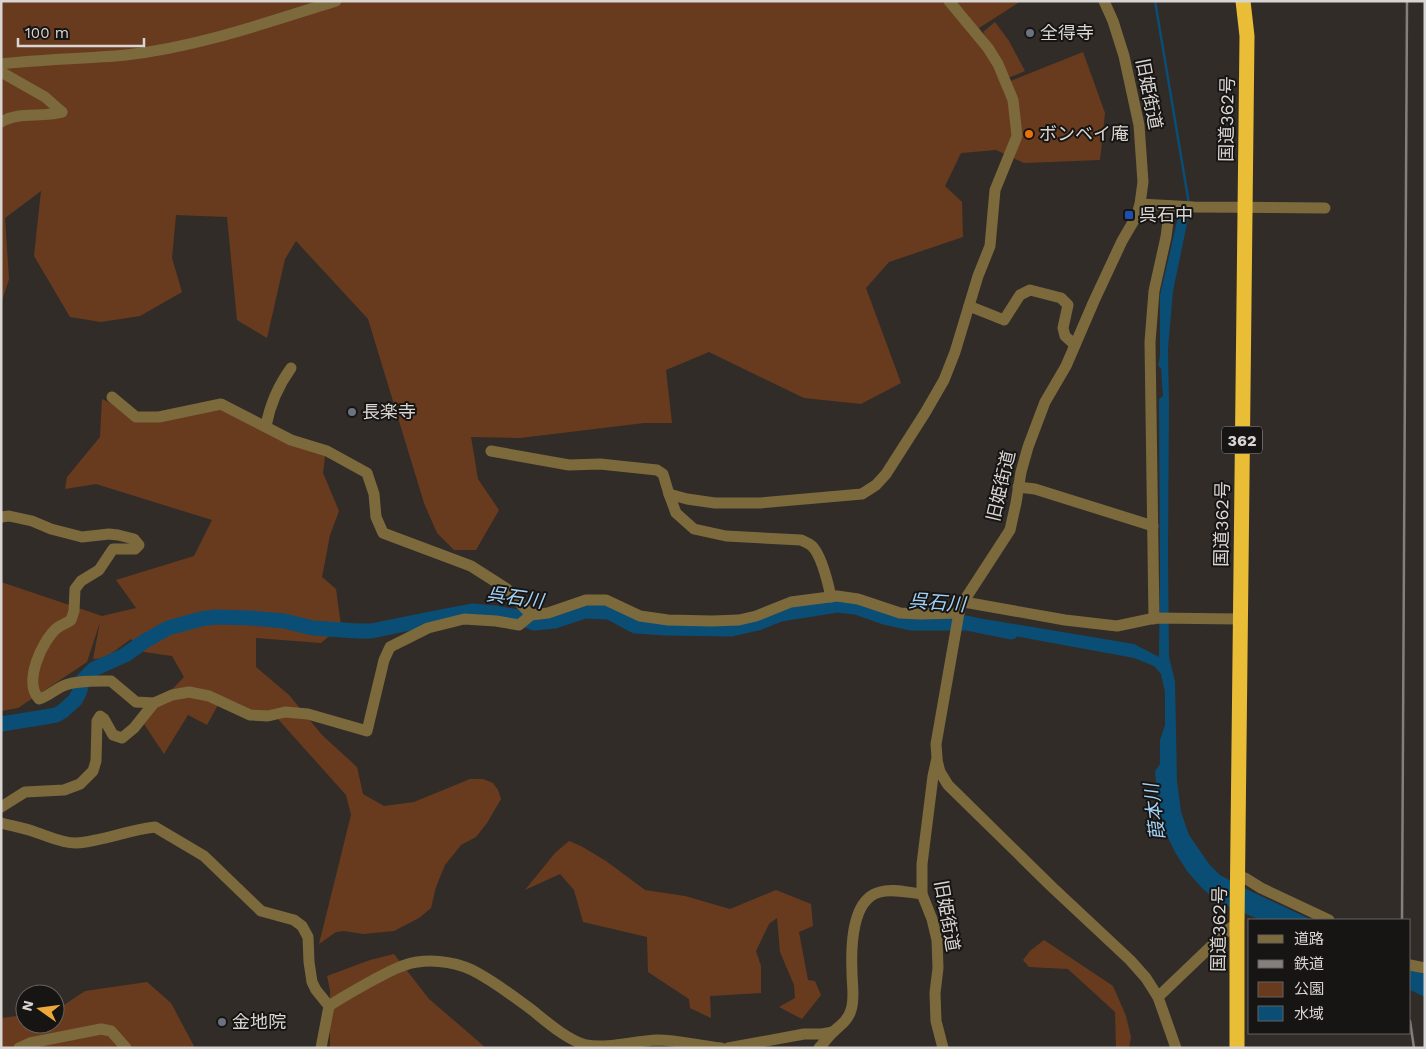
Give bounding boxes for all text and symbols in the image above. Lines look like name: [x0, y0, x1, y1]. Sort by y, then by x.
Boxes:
scale bar: [18, 15, 144, 47]
place label: 全得寺: [1040, 22, 1094, 43]
text: 100 m: [25, 24, 69, 42]
marker: 全得寺: [1024, 27, 1036, 39]
street label: 旧姫街道: [1132, 57, 1167, 131]
street label: 国道362号: [1215, 76, 1238, 162]
place label: ボンベイ庵: [1039, 123, 1129, 144]
marker: ボンベイ庵: [1023, 128, 1035, 140]
place label: 呉石中: [1139, 204, 1193, 225]
marker: 呉石中: [1123, 209, 1135, 221]
place label: 長楽寺: [362, 401, 416, 422]
marker: 長楽寺: [346, 406, 358, 418]
road number: 362: [1222, 426, 1262, 454]
street label: 旧姫街道: [982, 448, 1019, 523]
street label: 国道362号: [1210, 481, 1233, 567]
water label: 呉石川: [485, 582, 547, 613]
water label: 呉石川: [908, 589, 968, 616]
water label: 葭本川: [1139, 780, 1169, 842]
street label: 旧姫街道: [931, 879, 964, 953]
street label: 国道362号: [1207, 886, 1230, 972]
legend: [1248, 919, 1411, 1034]
text: 道路: [1294, 930, 1324, 948]
text: 鉄道: [1294, 955, 1324, 973]
text: 公園: [1294, 980, 1324, 998]
north arrow: [15, 984, 65, 1034]
text: N: [18, 999, 36, 1013]
text: 水域: [1294, 1005, 1324, 1023]
place label: 金地院: [232, 1011, 286, 1032]
marker: 金地院: [216, 1016, 228, 1028]

